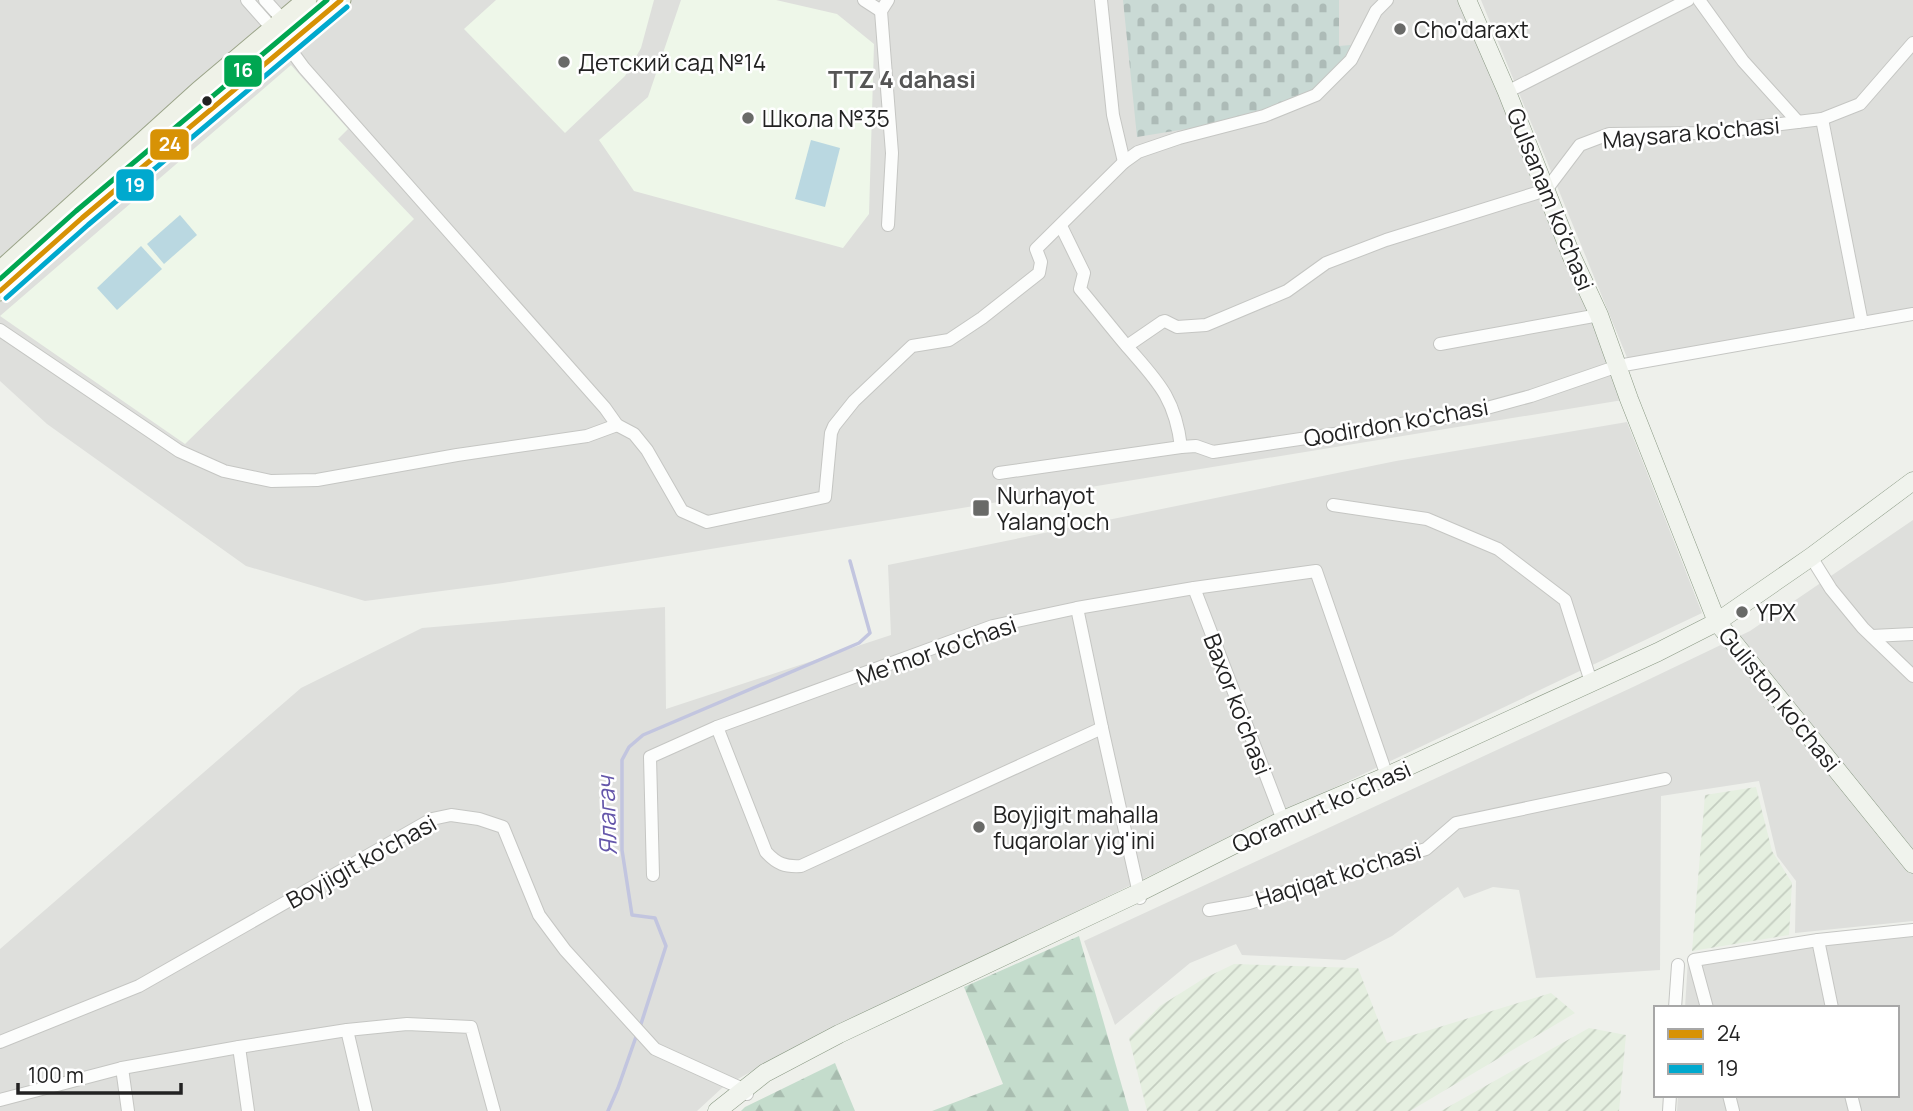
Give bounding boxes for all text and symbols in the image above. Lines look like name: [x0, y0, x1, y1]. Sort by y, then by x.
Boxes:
place label: Cho'daraxt: [1414, 13, 1529, 45]
marker: Cho'daraxt: [1392, 21, 1408, 37]
place label: Детский сад №14: [578, 46, 766, 78]
line badge: 16: [223, 54, 263, 88]
marker: Детский сад №14: [556, 54, 572, 70]
text: 16: [233, 57, 253, 83]
district label: TTZ 4 dahasi: [828, 62, 976, 95]
unlabelled marker: [200, 94, 214, 108]
place label: Школа №35: [762, 102, 890, 134]
street label: Gulsanam ko'chasi: [1500, 103, 1602, 295]
street label: Maysara ko'chasi: [1601, 108, 1781, 156]
marker: Школа №35: [740, 110, 756, 126]
line badge: 24: [149, 128, 190, 161]
text: 24: [159, 131, 181, 157]
line badge: 19: [115, 168, 155, 202]
text: 19: [125, 172, 145, 198]
street label: Qodirdon ko'chasi: [1301, 390, 1491, 454]
place label: Nurhayot Yalang'och: [997, 479, 1109, 537]
marker: Nurhayot Yalang'och: [971, 498, 991, 518]
place label: YPX: [1756, 596, 1796, 628]
marker: YPX: [1734, 604, 1750, 620]
street label: Me'mor ko'chasi: [852, 608, 1020, 692]
street label: Guliston ko'chasi: [1712, 620, 1848, 778]
street label: Baxor ko'chasi: [1196, 629, 1280, 779]
street label: Qoramurt koʻchasi: [1226, 752, 1416, 860]
water label: Ялагач: [588, 774, 624, 856]
place label: Boyjigit mahalla fuqarolar yig'ini: [993, 798, 1159, 856]
street label: Boyjigit ko'chasi: [280, 806, 442, 916]
marker: Boyjigit mahalla fuqarolar yig'ini: [971, 819, 987, 835]
street label: Haqiqat ko'chasi: [1251, 834, 1425, 914]
legend: [1654, 1006, 1899, 1097]
text: 24: [1717, 1019, 1741, 1047]
scale bar: [18, 1052, 180, 1096]
text: 19: [1717, 1054, 1738, 1082]
text: 100 m: [28, 1061, 84, 1089]

